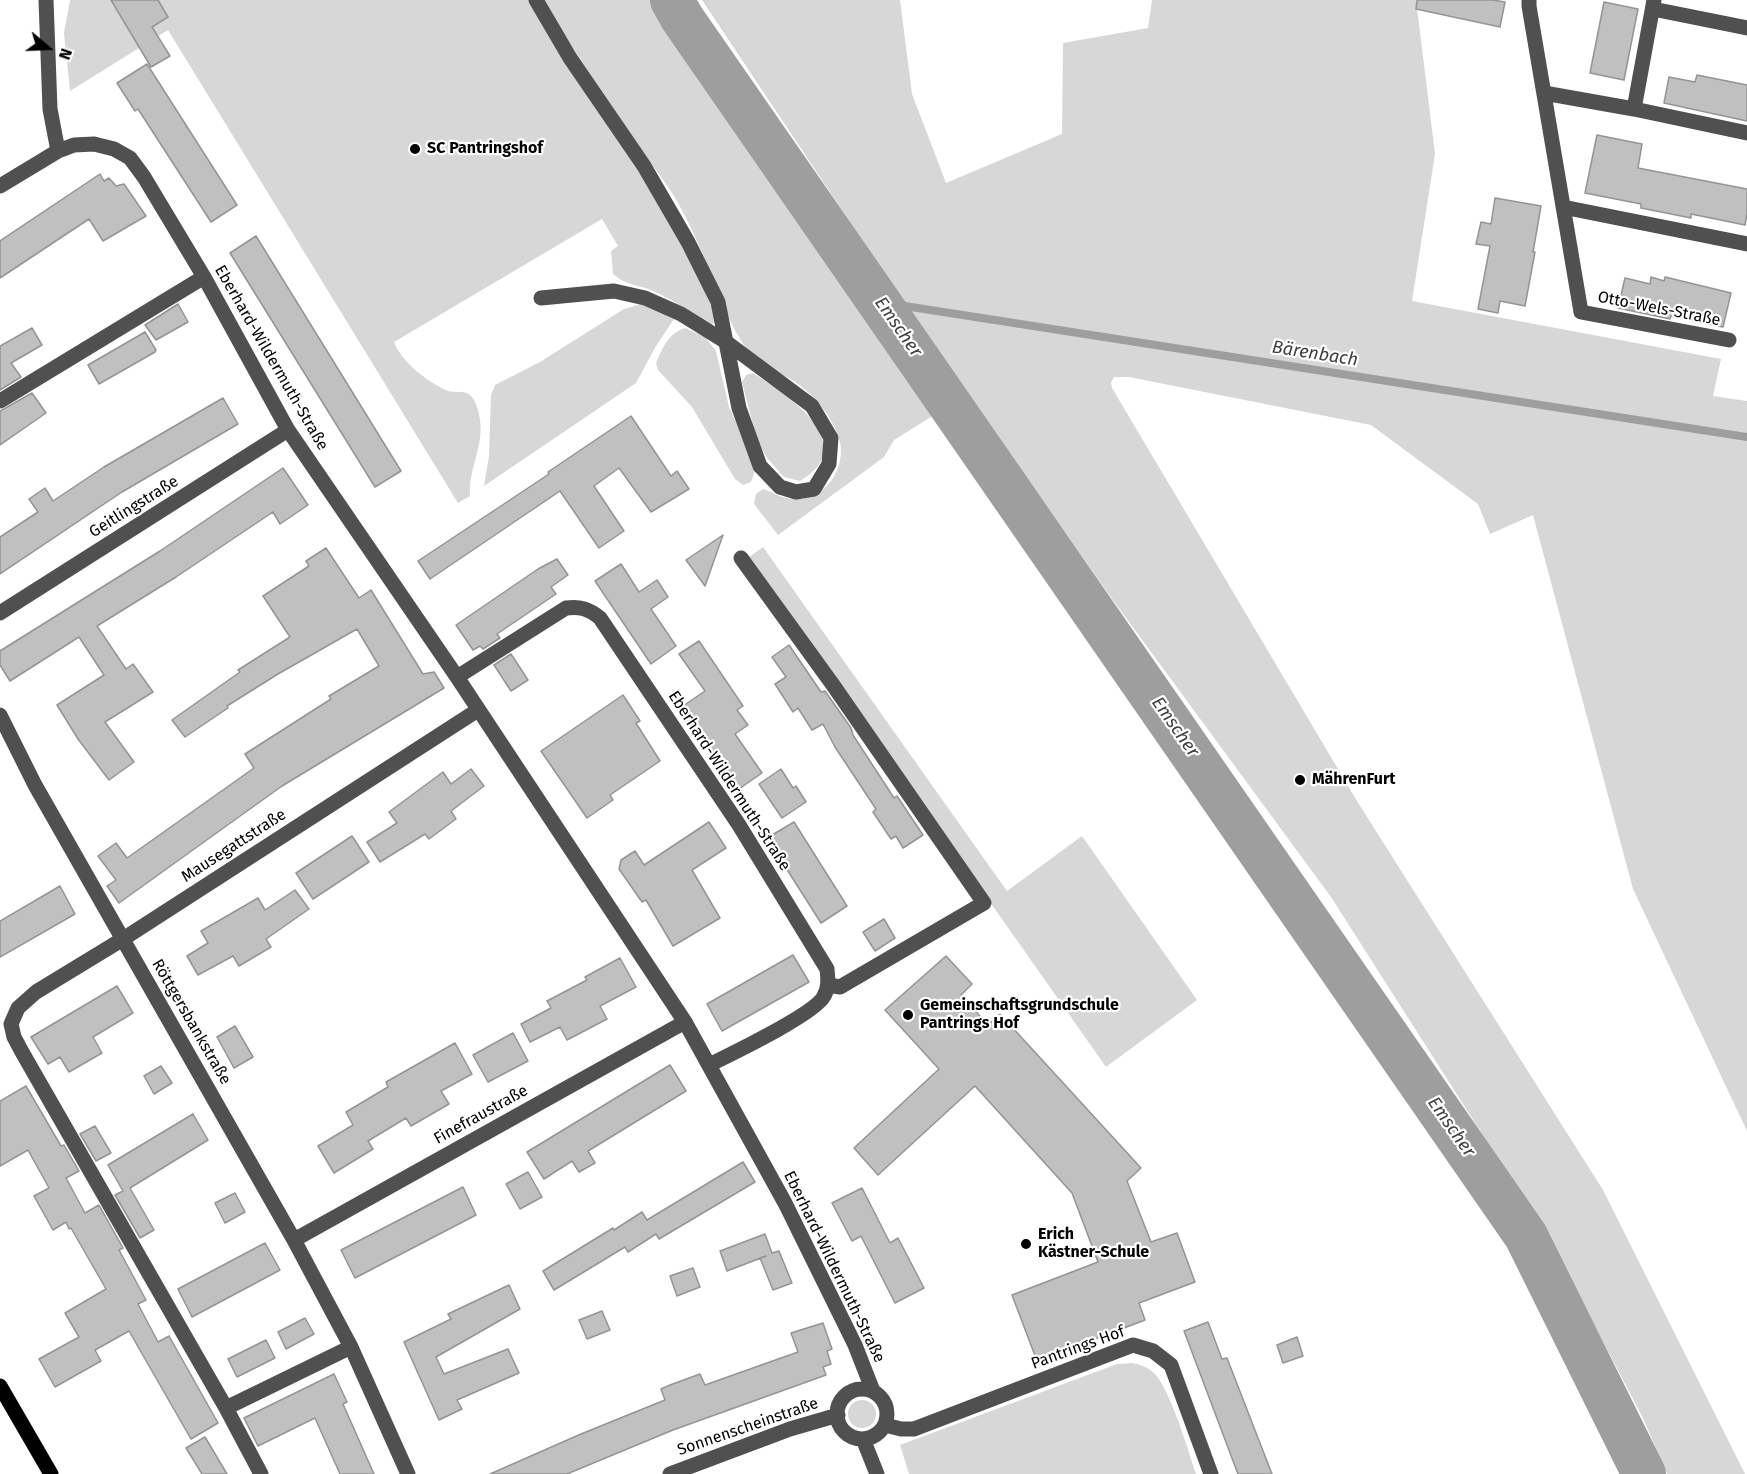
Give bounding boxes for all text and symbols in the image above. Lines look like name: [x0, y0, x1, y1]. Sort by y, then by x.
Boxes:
north arrow: [18, 18, 78, 78]
text: N: [55, 46, 76, 62]
place label: SC Pantringshof: [427, 139, 543, 159]
marker: SC Pantringshof: [408, 142, 422, 156]
street label: Eberhard-Wildermuth-Straße: [210, 262, 332, 454]
street label: Otto-Wels-Straße: [1596, 288, 1722, 330]
water label: Emscher: [870, 293, 926, 361]
water label: Bärenbach: [1270, 337, 1360, 371]
street label: Geitlingstraße: [86, 472, 182, 542]
street label: Eberhard-Wildermuth-Straße: [664, 687, 794, 875]
water label: Emscher: [1147, 693, 1203, 761]
place label: MährenFurt: [1312, 770, 1396, 790]
marker: MährenFurt: [1293, 773, 1307, 787]
street label: Mausegattstraße: [178, 805, 290, 887]
street label: Röttgersbankstraße: [147, 956, 235, 1088]
place label: Gemeinschaftsgrundschule Pantrings Hof: [920, 996, 1119, 1034]
marker: Gemeinschaftsgrundschule Pantrings Hof: [901, 1008, 915, 1022]
street label: Finefraustraße: [431, 1081, 531, 1149]
water label: Emscher: [1423, 1093, 1479, 1161]
street label: Eberhard-Wildermuth-Straße: [779, 1168, 889, 1366]
place label: Erich Kästner-Schule: [1038, 1225, 1149, 1263]
marker: Erich Kästner-Schule: [1019, 1237, 1033, 1251]
street label: Pantrings Hof: [1029, 1322, 1127, 1374]
street label: Sonnenscheinstraße: [675, 1394, 821, 1460]

